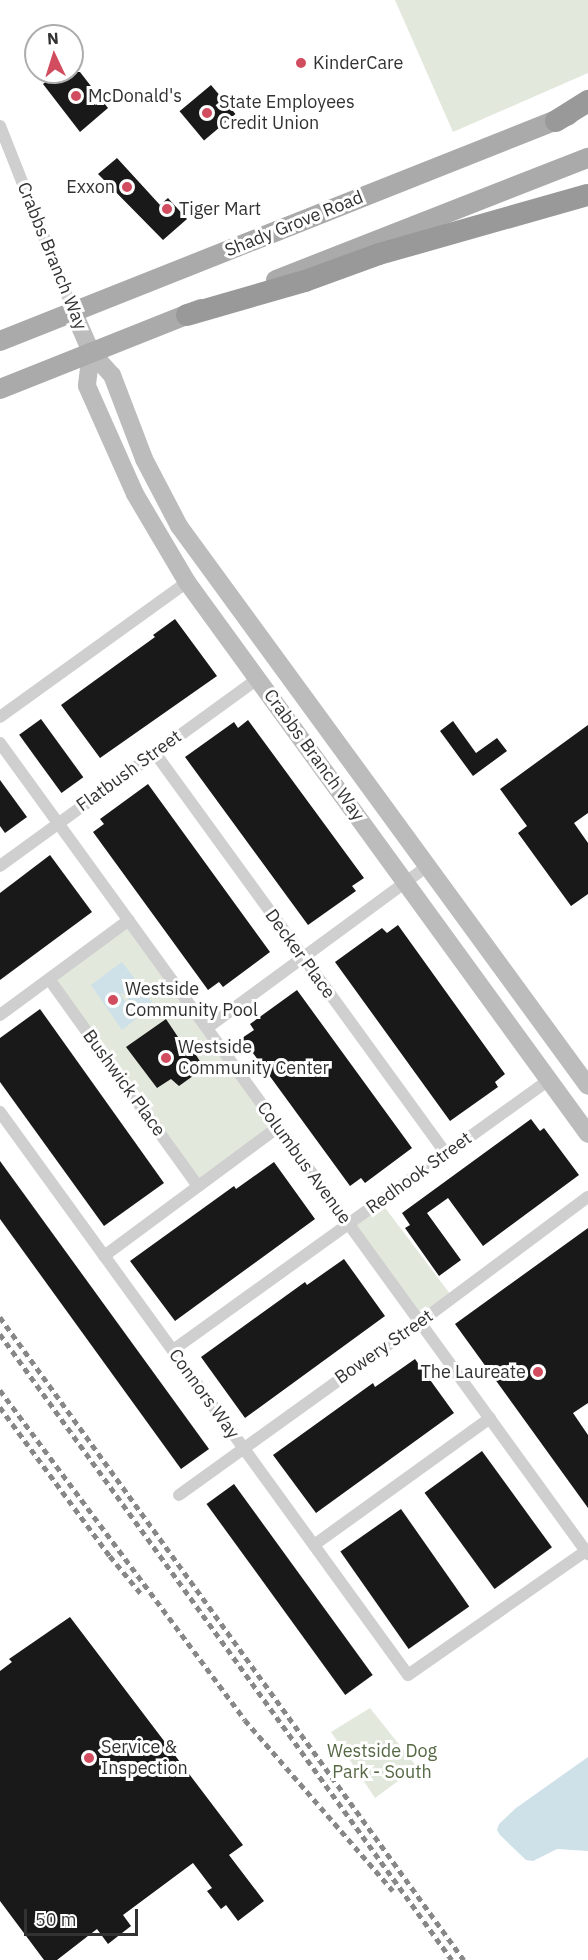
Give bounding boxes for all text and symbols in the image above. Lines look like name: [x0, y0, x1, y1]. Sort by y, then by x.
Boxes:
north arrow: [24, 24, 84, 84]
text: N: [46, 28, 59, 48]
place label: KinderCare: [313, 52, 403, 74]
marker: KinderCare: [294, 56, 308, 70]
place label: McDonald's: [88, 85, 182, 107]
marker: McDonald's: [69, 89, 83, 103]
place label: State Employees Credit Union: [219, 92, 355, 134]
marker: State Employees Credit Union: [200, 106, 214, 120]
place label: Exxon: [66, 176, 115, 198]
street label: Crabbs Branch Way: [13, 179, 91, 333]
marker: Exxon: [120, 180, 134, 194]
street label: Shady Grove Road: [222, 186, 366, 262]
place label: Tiger Mart: [179, 198, 261, 220]
marker: Tiger Mart: [160, 202, 174, 216]
street label: Crabbs Branch Way: [259, 685, 369, 825]
street label: Flatbush Street: [72, 726, 186, 816]
street label: Decker Place: [260, 905, 340, 1003]
place label: Westside Community Pool: [125, 979, 258, 1022]
marker: Westside Community Pool: [106, 993, 120, 1007]
street label: Bushwick Place: [78, 1026, 170, 1140]
place label: Westside Community Center: [178, 1037, 329, 1080]
marker: Westside Community Center: [159, 1051, 173, 1065]
street label: Columbus Avenue: [252, 1098, 356, 1228]
street label: Redhook Street: [362, 1128, 476, 1218]
street label: Bowery Street: [331, 1305, 437, 1389]
street label: Connors Way: [164, 1345, 244, 1443]
place label: The Laureate: [420, 1361, 526, 1383]
marker: The Laureate: [531, 1365, 545, 1379]
place label: Service & Inspection: [101, 1737, 188, 1780]
park label: Westside Dog Park - South: [327, 1741, 437, 1784]
marker: Service & Inspection: [82, 1751, 96, 1765]
scale bar: [27, 1897, 141, 1935]
text: 50 m: [35, 1908, 77, 1931]

